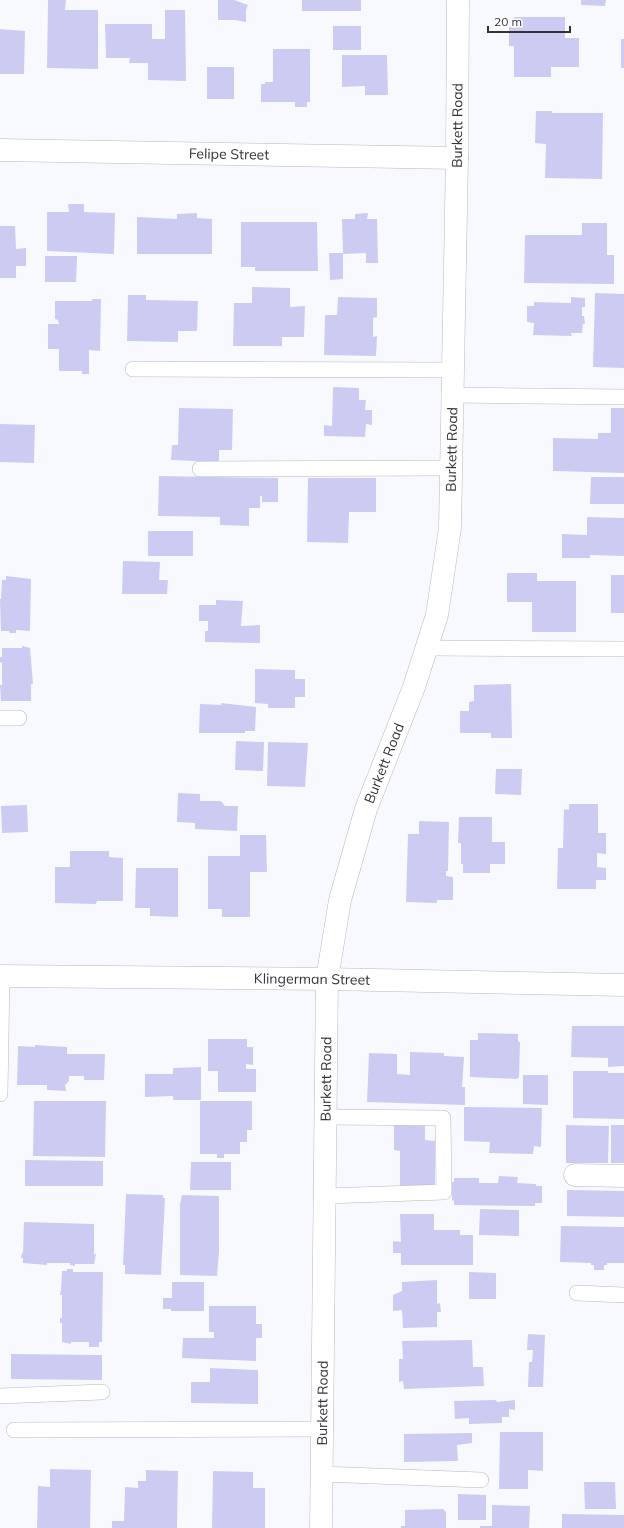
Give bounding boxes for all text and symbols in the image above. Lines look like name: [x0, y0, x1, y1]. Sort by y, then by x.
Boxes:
scale bar: [488, 8, 570, 34]
text: 20 m: [494, 14, 522, 29]
street label: Burkett Road: [448, 83, 466, 168]
street label: Felipe Street: [189, 144, 269, 164]
street label: Burkett Road: [442, 407, 461, 492]
street label: Burkett Road: [360, 720, 408, 806]
street label: Klingerman Street: [254, 969, 370, 989]
street label: Burkett Road: [316, 1036, 335, 1122]
street label: Burkett Road: [313, 1360, 332, 1446]

